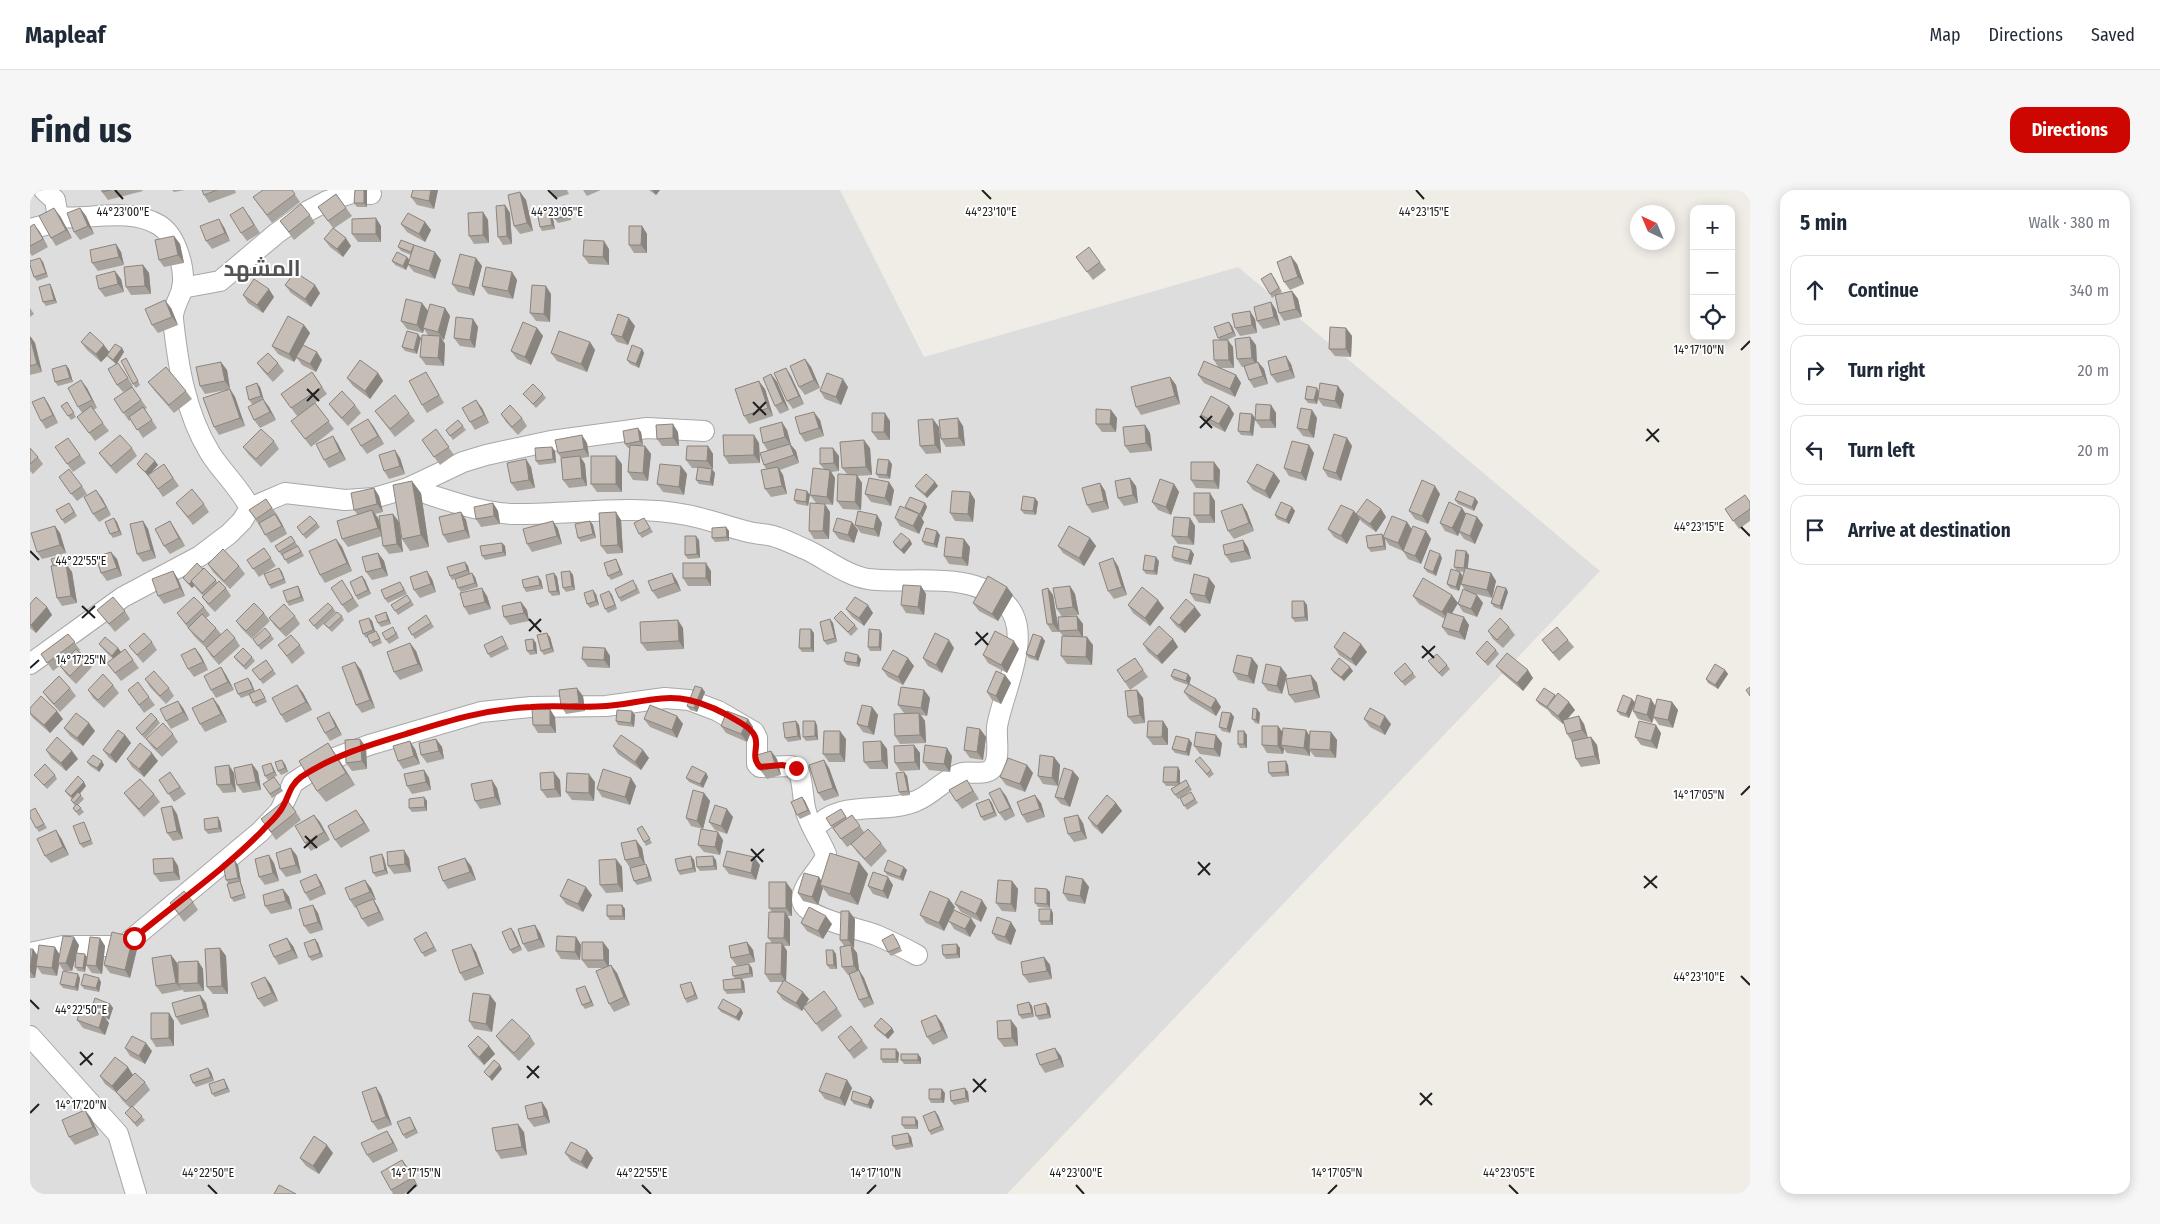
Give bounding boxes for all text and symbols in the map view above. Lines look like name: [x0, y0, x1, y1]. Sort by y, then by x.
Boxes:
text: Mapleaf: [25, 21, 105, 49]
text: Map: [1929, 24, 1961, 46]
text: Directions: [1989, 24, 2063, 46]
text: Saved: [2091, 24, 2135, 46]
button: Directions: [2010, 107, 2130, 153]
text: Find us: [30, 109, 132, 151]
text: 44°23'00"E: [97, 205, 150, 219]
text: 44°23'05"E: [531, 205, 583, 219]
text: 44°23'10"E: [965, 205, 1017, 219]
text: 44°23'15"E: [1399, 205, 1450, 219]
north arrow: [1630, 205, 1675, 250]
map controls: [1690, 205, 1735, 340]
button: +: [1690, 205, 1735, 250]
text: 5 min: [1800, 210, 1847, 236]
text: Walk · 380 m: [2029, 213, 2110, 232]
button: −: [1690, 250, 1735, 295]
district label: المشهد: [223, 255, 301, 282]
icon: ahead: [1801, 276, 1829, 304]
text: Continue: [1848, 279, 1919, 302]
text: 340 m: [2070, 281, 2109, 300]
button: locate: [1690, 295, 1735, 340]
text: 14°17'10"N: [1674, 343, 1724, 357]
icon: right: [1801, 356, 1829, 384]
text: Turn right: [1848, 359, 1925, 382]
text: 20 m: [2078, 361, 2109, 380]
icon: left: [1801, 436, 1829, 464]
text: Turn left: [1848, 439, 1915, 462]
text: 20 m: [2078, 441, 2109, 460]
icon: arrive: [1801, 516, 1829, 544]
text: Arrive at destination: [1848, 519, 2011, 542]
text: 44°23'15"E: [1674, 520, 1725, 534]
text: 44°22'55"E: [55, 554, 107, 568]
text: 14°17'25"N: [56, 653, 106, 667]
route end: [785, 757, 808, 780]
text: 14°17'05"N: [1673, 788, 1725, 802]
route start: [123, 927, 146, 950]
text: 44°23'10"E: [1673, 970, 1725, 984]
text: 44°22'50"E: [55, 1003, 107, 1017]
text: 14°17'20"N: [55, 1098, 107, 1112]
text: 44°22'50"E: [182, 1166, 234, 1180]
text: 14°17'15"N: [391, 1166, 441, 1180]
text: 44°22'55"E: [616, 1166, 668, 1180]
text: 14°17'10"N: [851, 1166, 901, 1180]
text: 44°23'00"E: [1050, 1166, 1103, 1180]
text: 14°17'05"N: [1311, 1166, 1363, 1180]
text: 44°23'05"E: [1483, 1166, 1535, 1180]

